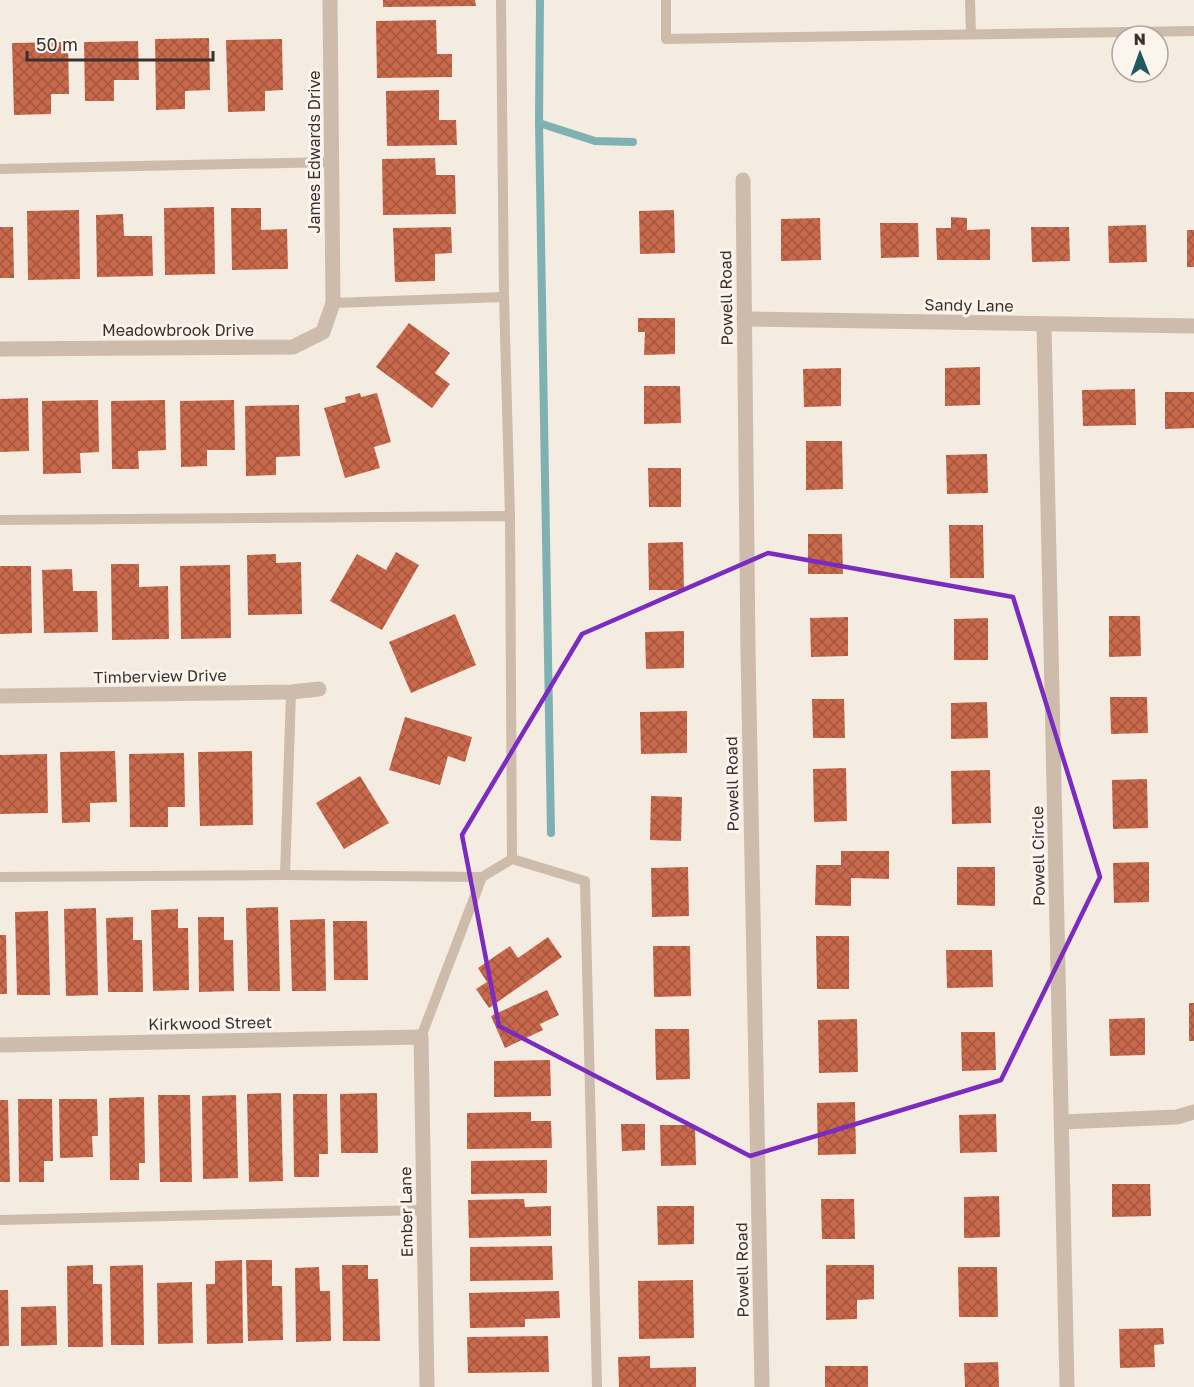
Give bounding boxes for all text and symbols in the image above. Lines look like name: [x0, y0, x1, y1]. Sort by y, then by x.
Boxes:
scale bar: [27, 24, 213, 62]
north arrow: [1110, 24, 1170, 84]
text: N: [1133, 29, 1146, 49]
text: 50 m: [36, 33, 78, 55]
street label: James Edwards Drive: [304, 70, 324, 234]
street label: Powell Road: [715, 250, 737, 346]
street label: Sandy Lane: [924, 294, 1014, 316]
street label: Meadowbrook Drive: [102, 320, 254, 340]
street label: Timberview Drive: [93, 665, 227, 687]
street label: Powell Road: [721, 736, 743, 832]
street label: Powell Circle: [1027, 806, 1049, 906]
street label: Kirkwood Street: [148, 1012, 272, 1034]
street label: Ember Lane: [395, 1166, 417, 1258]
street label: Powell Road: [731, 1222, 753, 1318]

